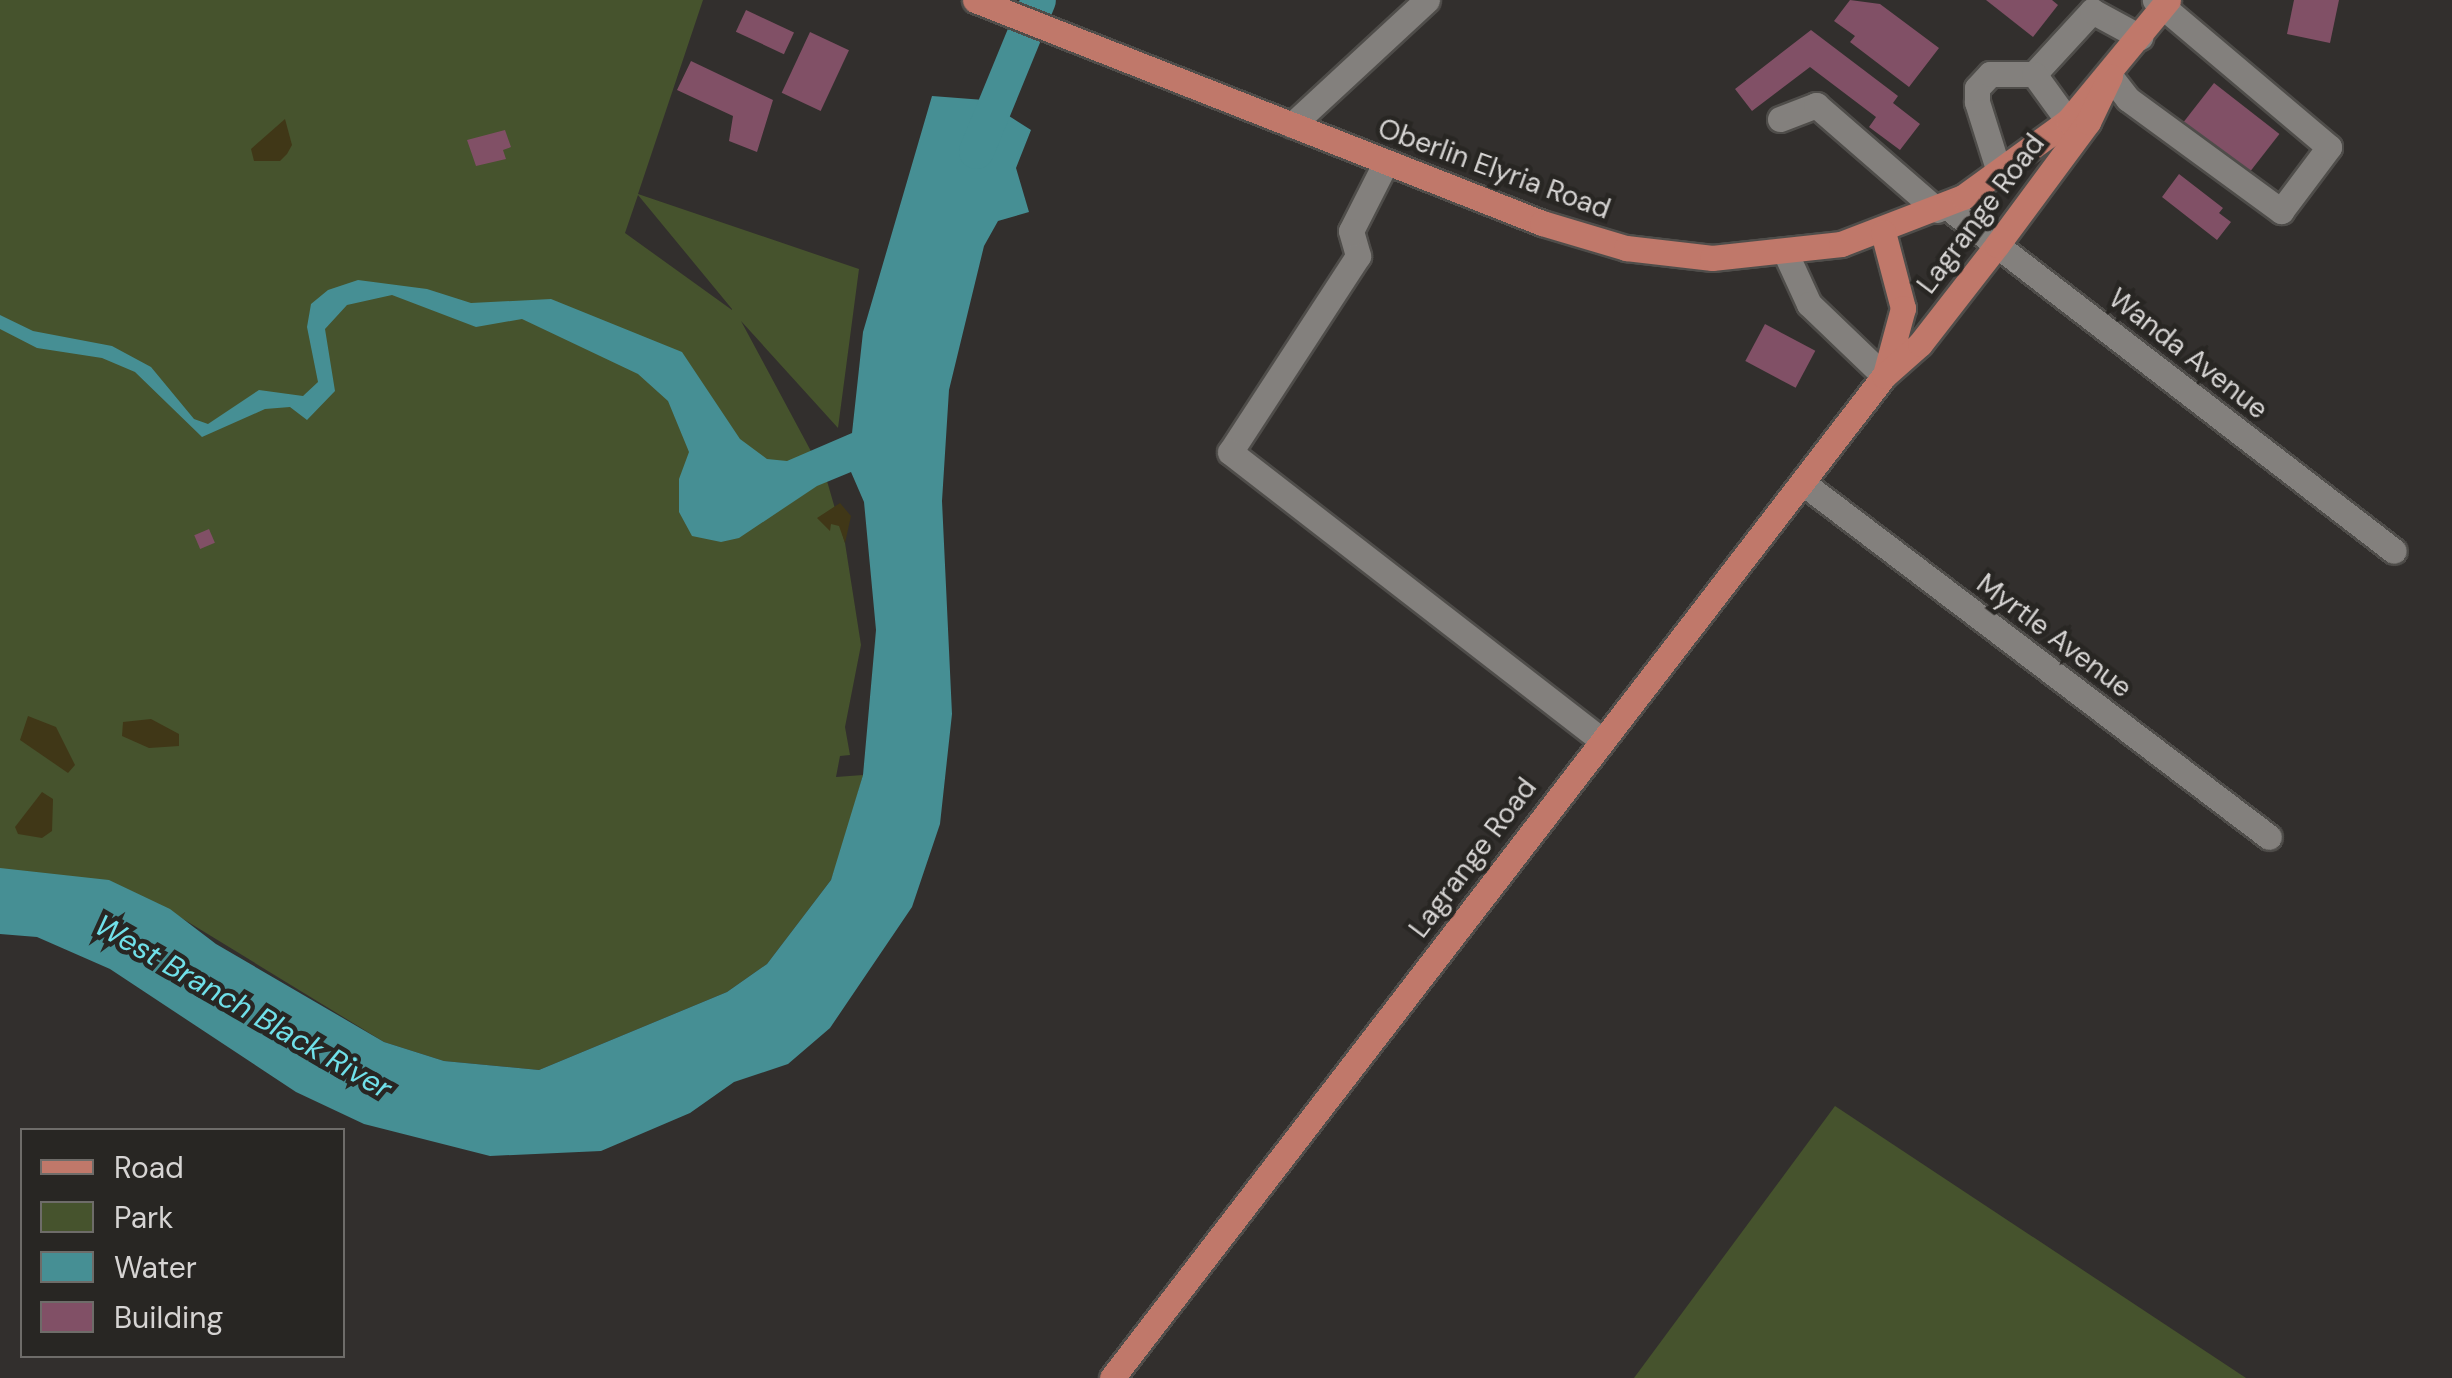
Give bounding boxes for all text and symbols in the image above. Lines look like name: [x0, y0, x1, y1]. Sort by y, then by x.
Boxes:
street label: Oberlin Elyria Road: [1373, 111, 1615, 227]
street label: Lagrange Road: [1910, 128, 2052, 300]
street label: Wanda Avenue: [2102, 282, 2274, 426]
street label: Myrtle Avenue: [1970, 567, 2138, 705]
street label: Lagrange Road: [1402, 772, 1544, 944]
water label: West Branch Black River: [88, 907, 398, 1107]
legend: [20, 1128, 345, 1358]
text: Road: [114, 1148, 184, 1187]
text: Park: [114, 1198, 173, 1237]
text: Water: [114, 1248, 197, 1287]
text: Building: [114, 1298, 223, 1337]

